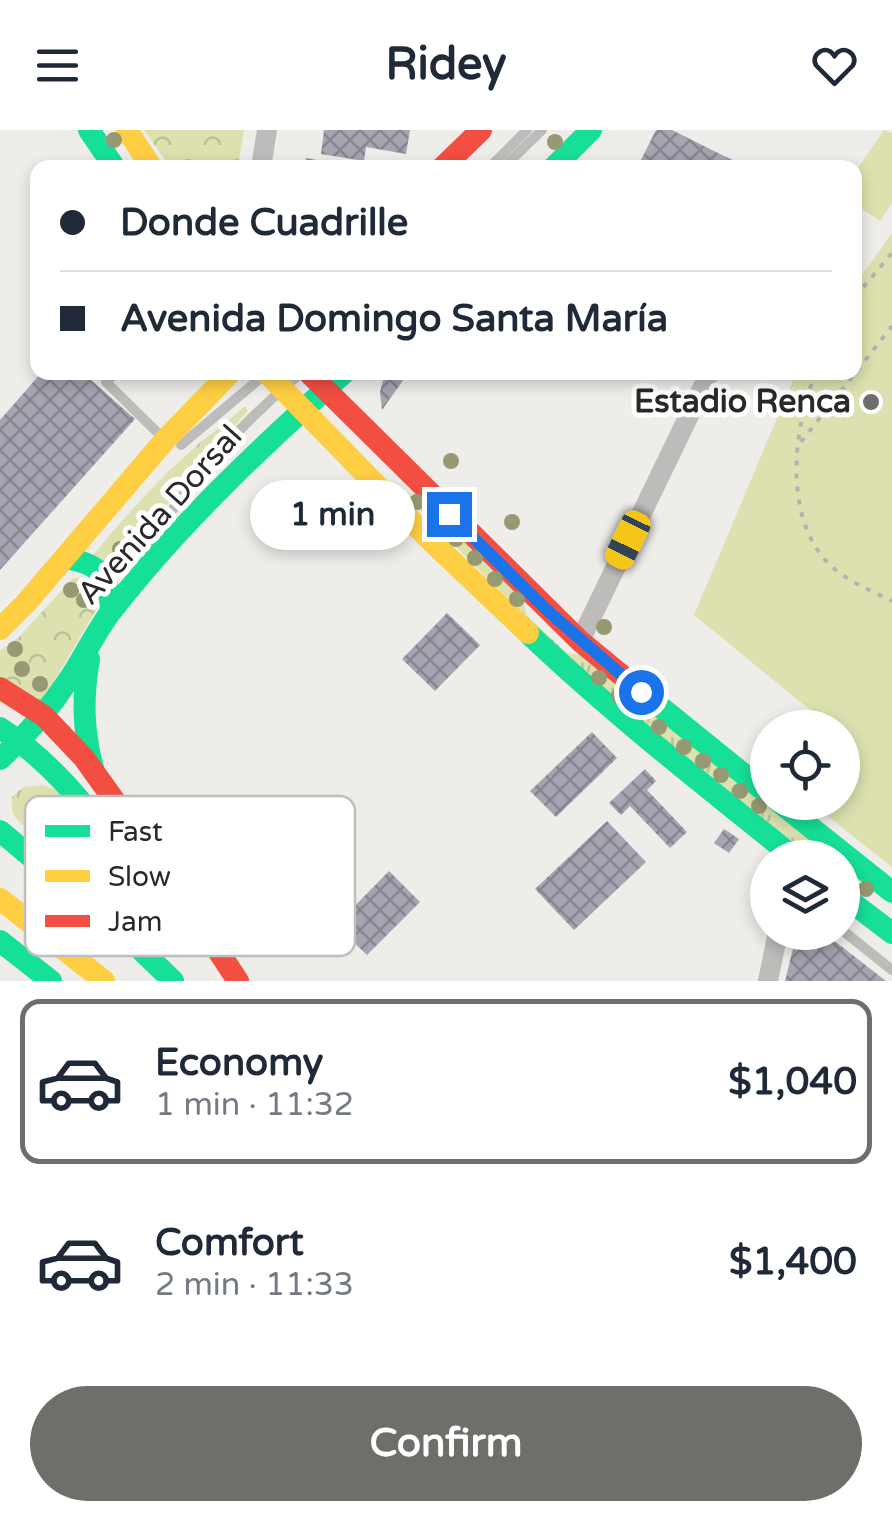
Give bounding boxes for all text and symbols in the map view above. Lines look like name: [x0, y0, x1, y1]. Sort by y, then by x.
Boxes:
icon: menu: [30, 38, 85, 93]
text: Ridey: [385, 38, 507, 92]
icon: heart: [807, 38, 862, 93]
text: Donde Cuadrille: [120, 200, 408, 246]
text: Avenida Domingo Santa María: [120, 296, 668, 342]
place label: Estadio Renca: [634, 383, 851, 421]
marker: Estadio Renca: [860, 391, 882, 413]
street label: Avenida Dorsal: [70, 418, 250, 612]
callout: 1 min: [249, 479, 414, 549]
route end: [427, 492, 472, 537]
text: 1 min: [290, 496, 375, 534]
car: [601, 506, 655, 574]
route start: [619, 670, 664, 715]
map controls: [750, 710, 860, 950]
button: locate: [750, 710, 860, 820]
legend: [25, 796, 355, 956]
text: Fast: [108, 815, 163, 849]
button: layers: [750, 840, 860, 950]
text: Slow: [108, 860, 171, 894]
text: Jam: [108, 905, 163, 939]
icon: car: [35, 1037, 125, 1127]
text: Economy: [155, 1040, 323, 1086]
text: $1,040: [728, 1059, 857, 1105]
text: 1 min · 11:32: [155, 1086, 354, 1124]
icon: car: [35, 1217, 125, 1307]
text: Comfort: [155, 1220, 304, 1266]
text: $1,400: [729, 1239, 857, 1285]
text: 2 min · 11:33: [155, 1266, 354, 1304]
button: Confirm: [30, 1386, 862, 1501]

